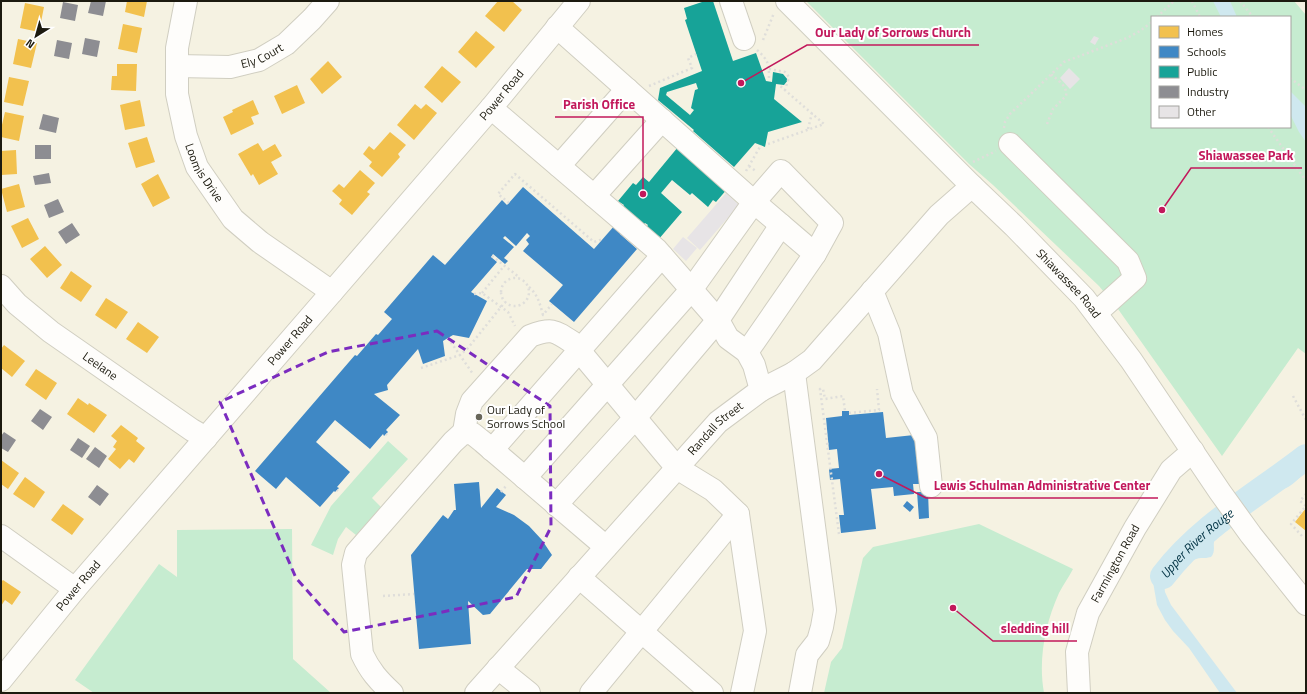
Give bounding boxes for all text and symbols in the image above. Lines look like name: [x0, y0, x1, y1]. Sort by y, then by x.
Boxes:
north arrow: [16, 16, 56, 56]
legend: [1151, 16, 1291, 128]
callout: Our Lady of Sorrows Church: [807, 20, 979, 45]
text: Our Lady of Sorrows Church: [815, 22, 971, 42]
text: Homes: [1187, 22, 1223, 41]
text: N: [22, 35, 38, 53]
street label: Ely Court: [239, 37, 287, 73]
text: Schools: [1187, 42, 1227, 61]
text: Public: [1187, 62, 1217, 81]
street label: Power Road: [474, 65, 528, 124]
text: Industry: [1187, 82, 1229, 101]
callout: Parish Office: [555, 92, 643, 117]
text: Parish Office: [563, 94, 635, 114]
text: Other: [1187, 102, 1216, 121]
street label: Loomis Drive: [180, 141, 229, 206]
callout: Shiawassee Park: [1191, 143, 1302, 168]
text: Shiawassee Park: [1198, 145, 1294, 165]
street label: Shiawassee Road: [1032, 244, 1106, 322]
street label: Power Road: [262, 311, 317, 370]
street label: Leelane: [79, 347, 122, 385]
street label: Randall Street: [683, 396, 748, 459]
place label: Our Lady of Sorrows School: [487, 400, 565, 433]
marker: Our Lady of Sorrows School: [474, 412, 484, 422]
callout: Lewis Schulman Administrative Center: [926, 473, 1158, 498]
text: Lewis Schulman Administrative Center: [934, 475, 1150, 495]
water label: Upper River Rouge: [1155, 503, 1238, 582]
street label: Farmington Road: [1085, 521, 1144, 606]
street label: Power Road: [51, 556, 105, 615]
callout: sledding hill: [993, 616, 1077, 641]
text: sledding hill: [1001, 618, 1069, 638]

